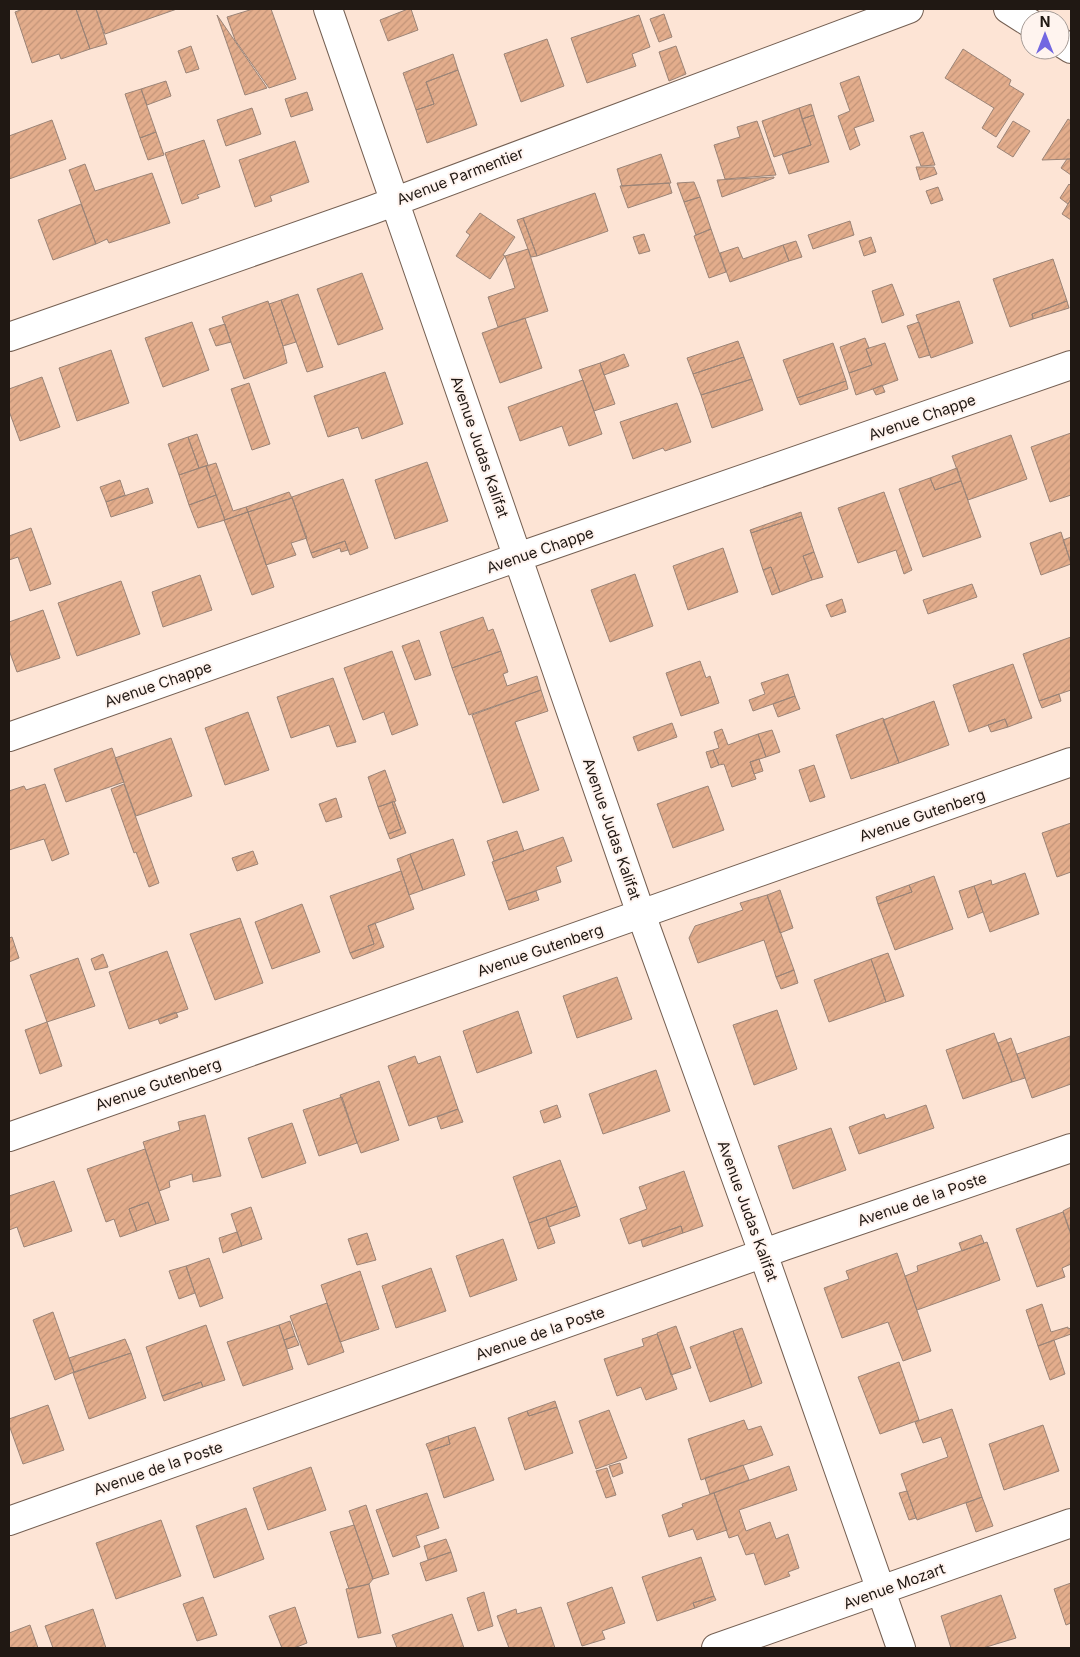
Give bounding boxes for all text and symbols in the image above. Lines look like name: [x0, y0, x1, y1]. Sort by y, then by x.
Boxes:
north arrow: [1020, 10, 1070, 60]
text: N: [1040, 13, 1050, 30]
street label: Avenue Parmentier: [394, 143, 526, 209]
street label: Avenue Judas Kalifat: [447, 374, 513, 520]
street label: Avenue Chappe: [866, 390, 978, 444]
street label: Avenue Chappe: [484, 523, 596, 577]
street label: Avenue Chappe: [102, 657, 214, 711]
street label: Avenue Judas Kalifat: [579, 756, 645, 902]
street label: Avenue Gutenberg: [857, 785, 987, 845]
street label: Avenue Gutenberg: [475, 920, 605, 980]
street label: Avenue Gutenberg: [93, 1054, 223, 1114]
street label: Avenue Judas Kalifat: [714, 1138, 782, 1284]
street label: Avenue de la Poste: [855, 1168, 989, 1230]
street label: Avenue de la Poste: [473, 1302, 607, 1364]
street label: Avenue de la Poste: [91, 1437, 225, 1499]
street label: Avenue Mozart: [841, 1559, 947, 1613]

